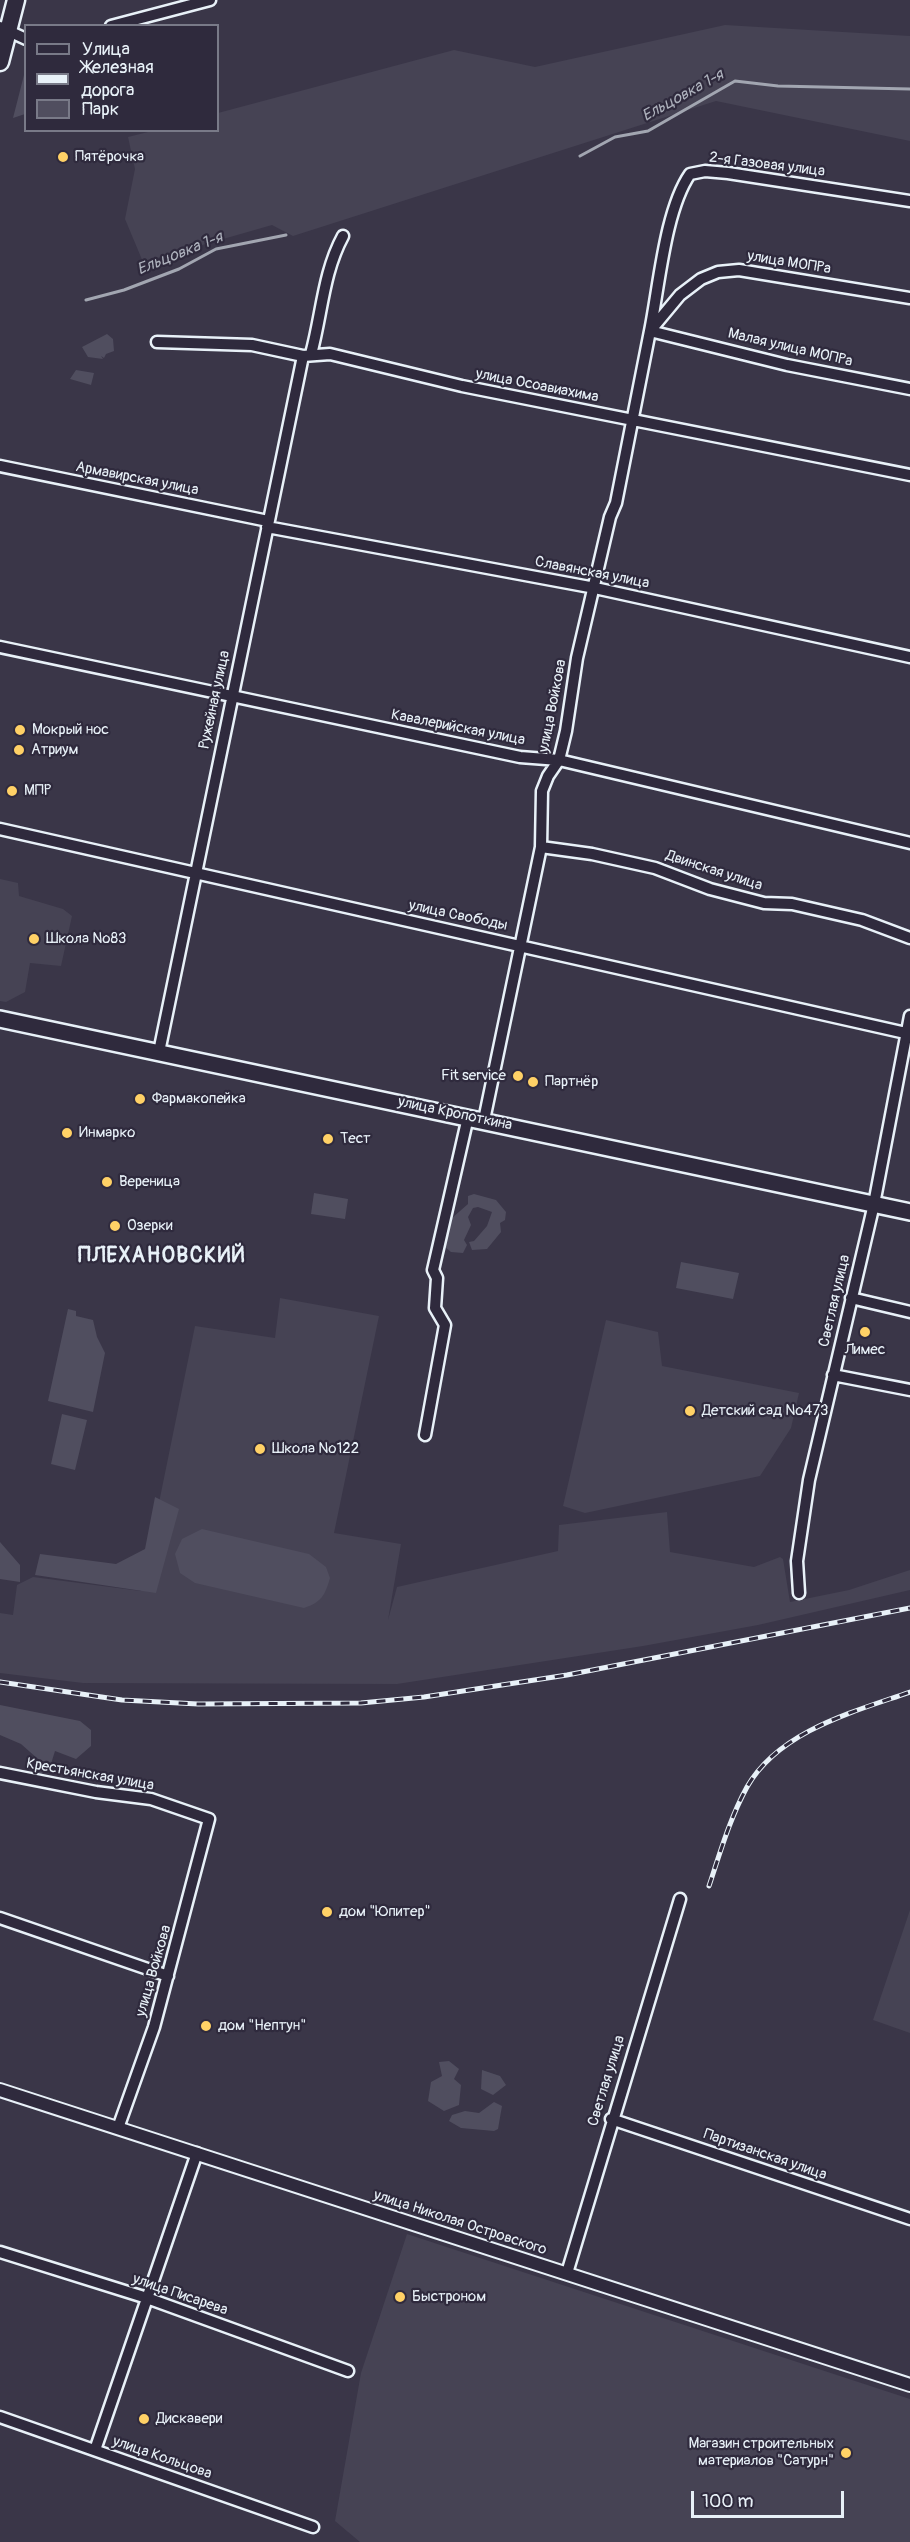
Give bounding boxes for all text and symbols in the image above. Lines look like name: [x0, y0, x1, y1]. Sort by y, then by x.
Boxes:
legend: [24, 24, 219, 132]
text: Улица: [82, 38, 130, 61]
text: Железная дорога: [81, 56, 154, 102]
water label: Ельцовка 1-я: [639, 66, 727, 126]
text: Парк: [82, 98, 119, 121]
place label: Пятёрочка: [75, 148, 144, 166]
street label: 2-я Газовая улица: [708, 149, 826, 181]
marker: Пятёрочка: [56, 150, 70, 164]
water label: Ельцовка 1-я: [135, 228, 225, 280]
street label: улица МОПРа: [746, 248, 832, 278]
street label: Малая улица МОПРа: [726, 325, 854, 371]
street label: улица Осоавиахима: [474, 365, 600, 407]
street label: Армавирская улица: [74, 458, 200, 500]
street label: Славянская улица: [533, 553, 651, 593]
street label: Ружейная улица: [196, 649, 234, 751]
street label: улица Войкова: [535, 658, 571, 754]
street label: Кавалерийская улица: [389, 706, 527, 750]
place label: Мокрый нос: [32, 721, 109, 739]
marker: Мокрый нос: [13, 723, 27, 737]
place label: Атриум: [31, 741, 78, 759]
marker: Атриум: [12, 743, 26, 757]
place label: МПР: [24, 782, 51, 800]
marker: МПР: [5, 784, 19, 798]
street label: Двинская улица: [663, 847, 765, 895]
street label: улица Свободы: [407, 897, 509, 935]
place label: Школа №83: [46, 930, 126, 948]
marker: Школа №83: [27, 932, 41, 946]
place label: Fit service: [441, 1067, 506, 1085]
marker: Fit service: [511, 1069, 525, 1083]
place label: Партнёр: [545, 1073, 598, 1091]
marker: Партнёр: [526, 1075, 540, 1089]
place label: Фармакопейка: [152, 1090, 246, 1108]
marker: Фармакопейка: [133, 1092, 147, 1106]
street label: улица Кропоткина: [396, 1093, 514, 1135]
place label: Инмарко: [79, 1124, 135, 1142]
marker: Инмарко: [60, 1126, 74, 1140]
place label: Тест: [340, 1130, 371, 1148]
marker: Тест: [321, 1132, 335, 1146]
place label: Вереница: [119, 1173, 180, 1191]
marker: Вереница: [100, 1175, 114, 1189]
place label: Озерки: [127, 1217, 173, 1235]
marker: Озерки: [108, 1219, 122, 1233]
district label: ПЛЕХАНОВСКИЙ: [78, 1244, 246, 1270]
street label: Светлая улица: [816, 1253, 854, 1349]
marker: Лимес: [858, 1325, 872, 1339]
place label: Лимес: [845, 1341, 885, 1359]
place label: Детский сад №473: [702, 1402, 828, 1420]
marker: Детский сад №473: [683, 1404, 697, 1418]
place label: Школа №122: [272, 1440, 359, 1458]
marker: Школа №122: [253, 1442, 267, 1456]
street label: Крестьянская улица: [25, 1755, 155, 1795]
place label: дом "Юпитер": [339, 1903, 431, 1921]
marker: дом "Юпитер": [320, 1905, 334, 1919]
street label: улица Войкова: [132, 1923, 176, 2019]
place label: дом "Нептун": [218, 2017, 306, 2035]
marker: дом "Нептун": [199, 2019, 213, 2033]
street label: Светлая улица: [585, 2033, 629, 2129]
street label: Партизанская улица: [701, 2126, 829, 2184]
street label: улица Николая Островского: [371, 2186, 549, 2260]
street label: улица Писарева: [130, 2270, 230, 2320]
place label: Быстроном: [412, 2288, 486, 2306]
marker: Быстроном: [393, 2290, 407, 2304]
place label: Дискавери: [156, 2410, 223, 2428]
marker: Дискавери: [137, 2412, 151, 2426]
street label: улица Кольцова: [110, 2433, 214, 2483]
place label: Магазин строительных материалов "Сатурн": [689, 2435, 834, 2470]
marker: Магазин строительных материалов "Сатурн": [839, 2446, 853, 2460]
scale bar: [694, 2479, 847, 2517]
text: 100 m: [702, 2490, 754, 2513]

